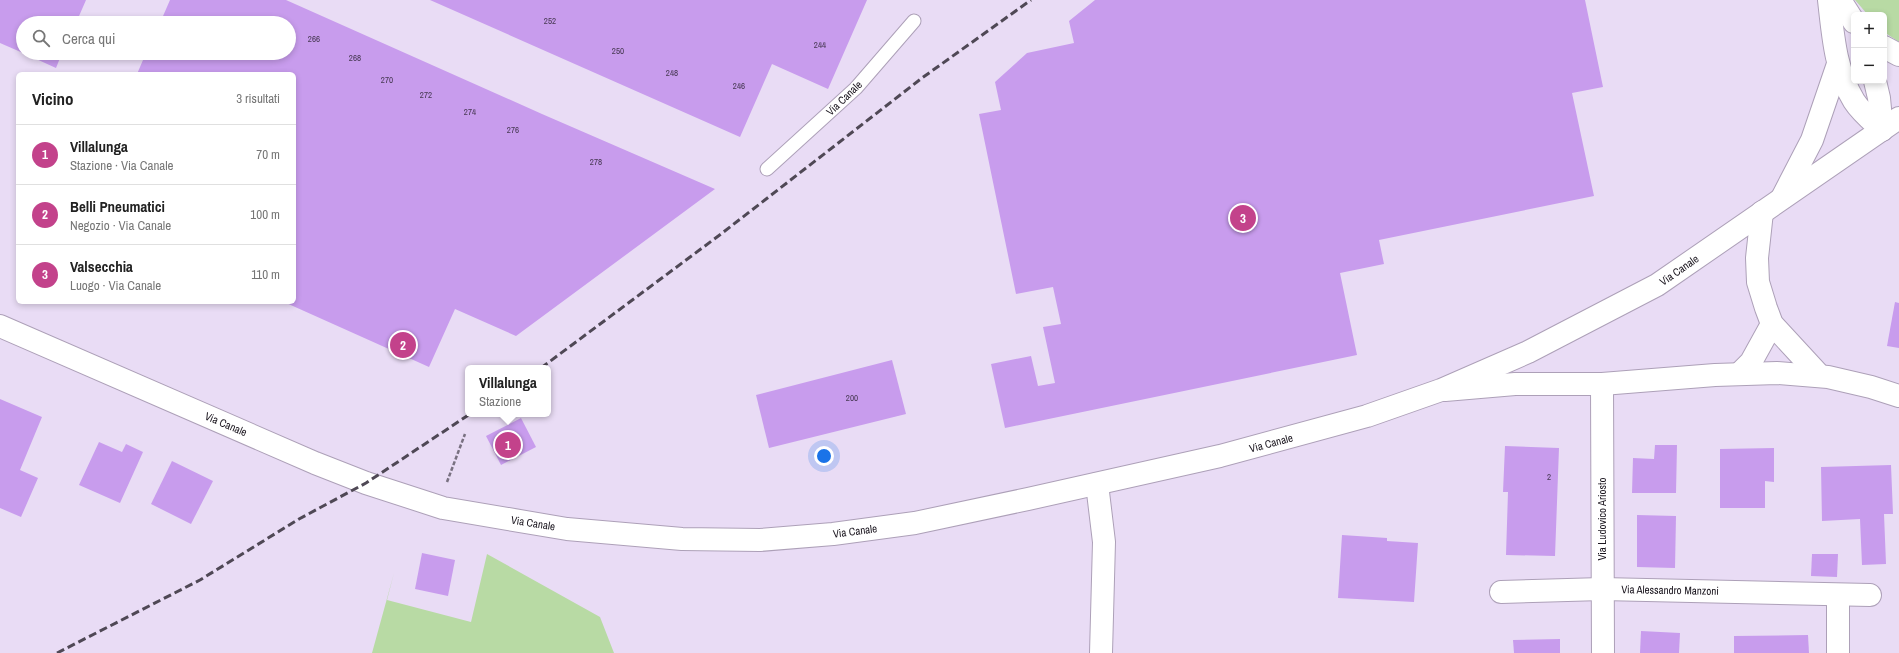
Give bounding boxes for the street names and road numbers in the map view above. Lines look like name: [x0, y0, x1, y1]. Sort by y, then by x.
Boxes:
street label: Via Canale: [823, 78, 865, 118]
street label: Via Canale: [1657, 252, 1701, 288]
street label: Via Canale: [203, 409, 249, 439]
street label: Via Canale: [1248, 430, 1294, 456]
street label: Via Ludovico Ariosto: [1595, 477, 1609, 561]
street label: Via Canale: [510, 513, 556, 533]
street label: Via Canale: [832, 521, 878, 541]
street label: Via Alessandro Manzoni: [1621, 582, 1719, 598]

